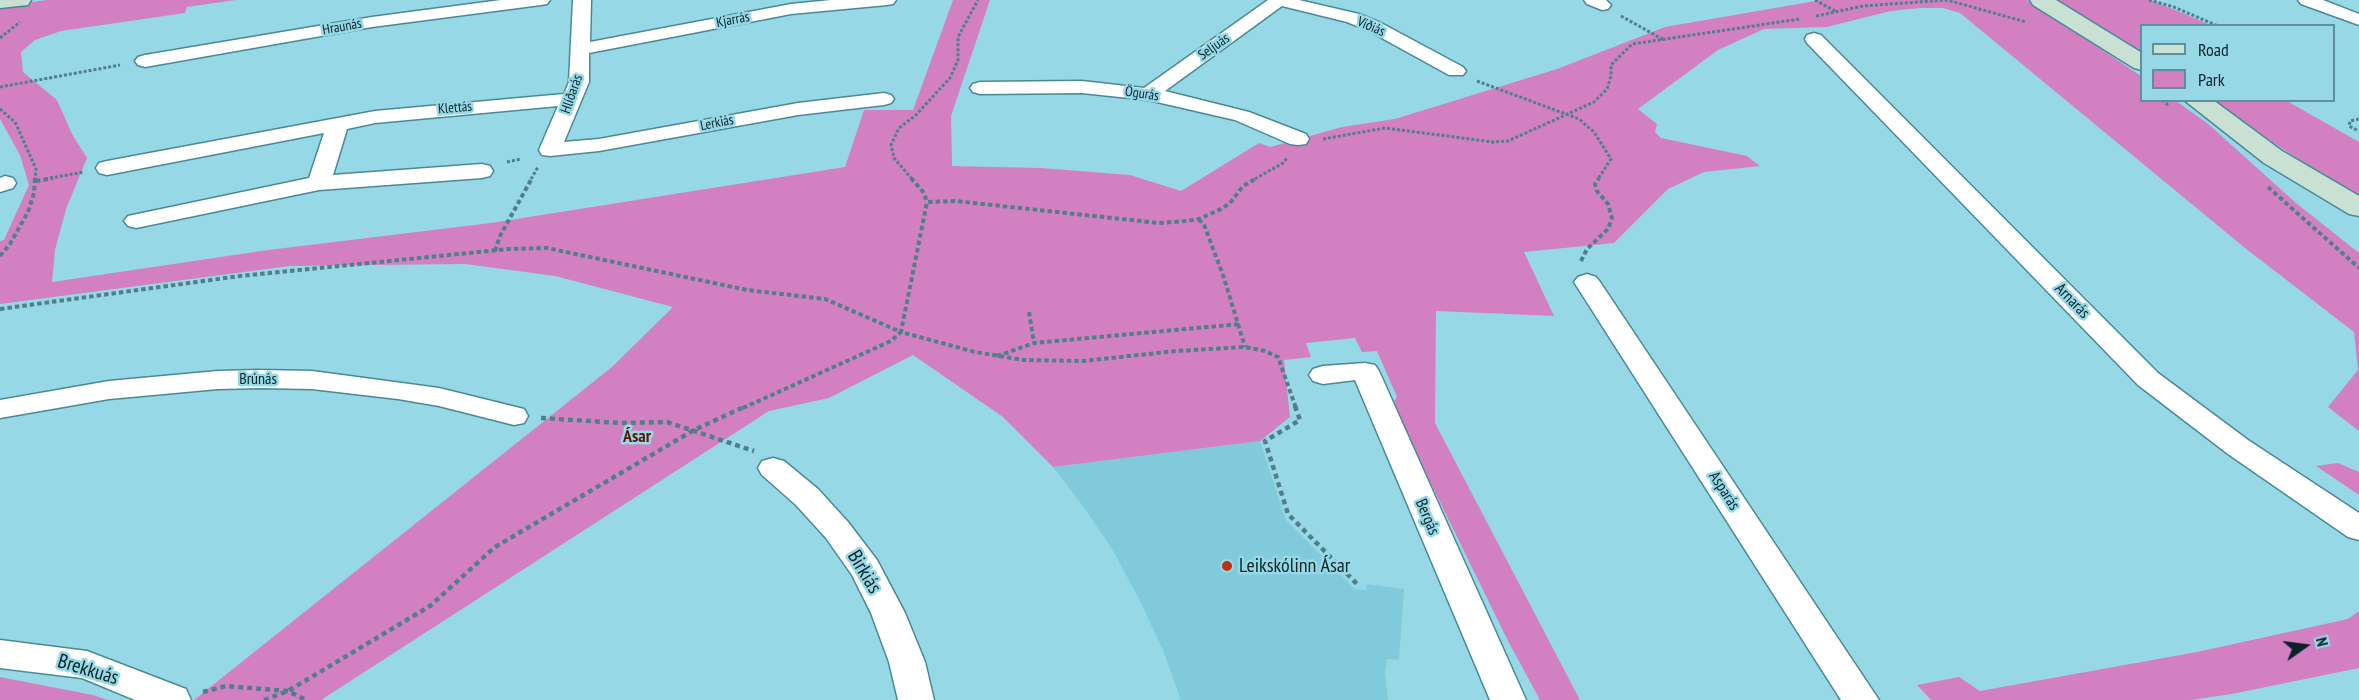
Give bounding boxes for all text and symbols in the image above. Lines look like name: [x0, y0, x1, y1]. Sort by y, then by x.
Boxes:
street label: Kjarrás: [715, 9, 751, 31]
street label: Víðiás: [1355, 14, 1387, 40]
street label: Hraunás: [321, 15, 363, 39]
legend: [2140, 24, 2335, 102]
street label: Seljuás: [1195, 30, 1233, 64]
text: Road: [2198, 38, 2229, 61]
text: Park: [2198, 68, 2225, 91]
street label: Hlíðarás: [558, 72, 586, 116]
street label: Ögurás: [1124, 83, 1160, 105]
street label: Klettás: [437, 98, 473, 118]
street label: Lerkiás: [699, 112, 735, 134]
street label: Arnarás: [2051, 279, 2093, 323]
street label: Brúnás: [239, 369, 277, 389]
district label: Ásar: [623, 426, 651, 448]
street label: Asparás: [1704, 468, 1744, 514]
street label: Bergás: [1411, 496, 1443, 538]
street label: Birkiás: [842, 546, 886, 598]
place label: Leikskólinn Ásar: [1239, 554, 1350, 578]
marker: Leikskólinn Ásar: [1220, 559, 1234, 573]
north arrow: [2275, 616, 2335, 676]
text: N: [2312, 635, 2333, 648]
street label: Brekkuás: [55, 649, 121, 691]

